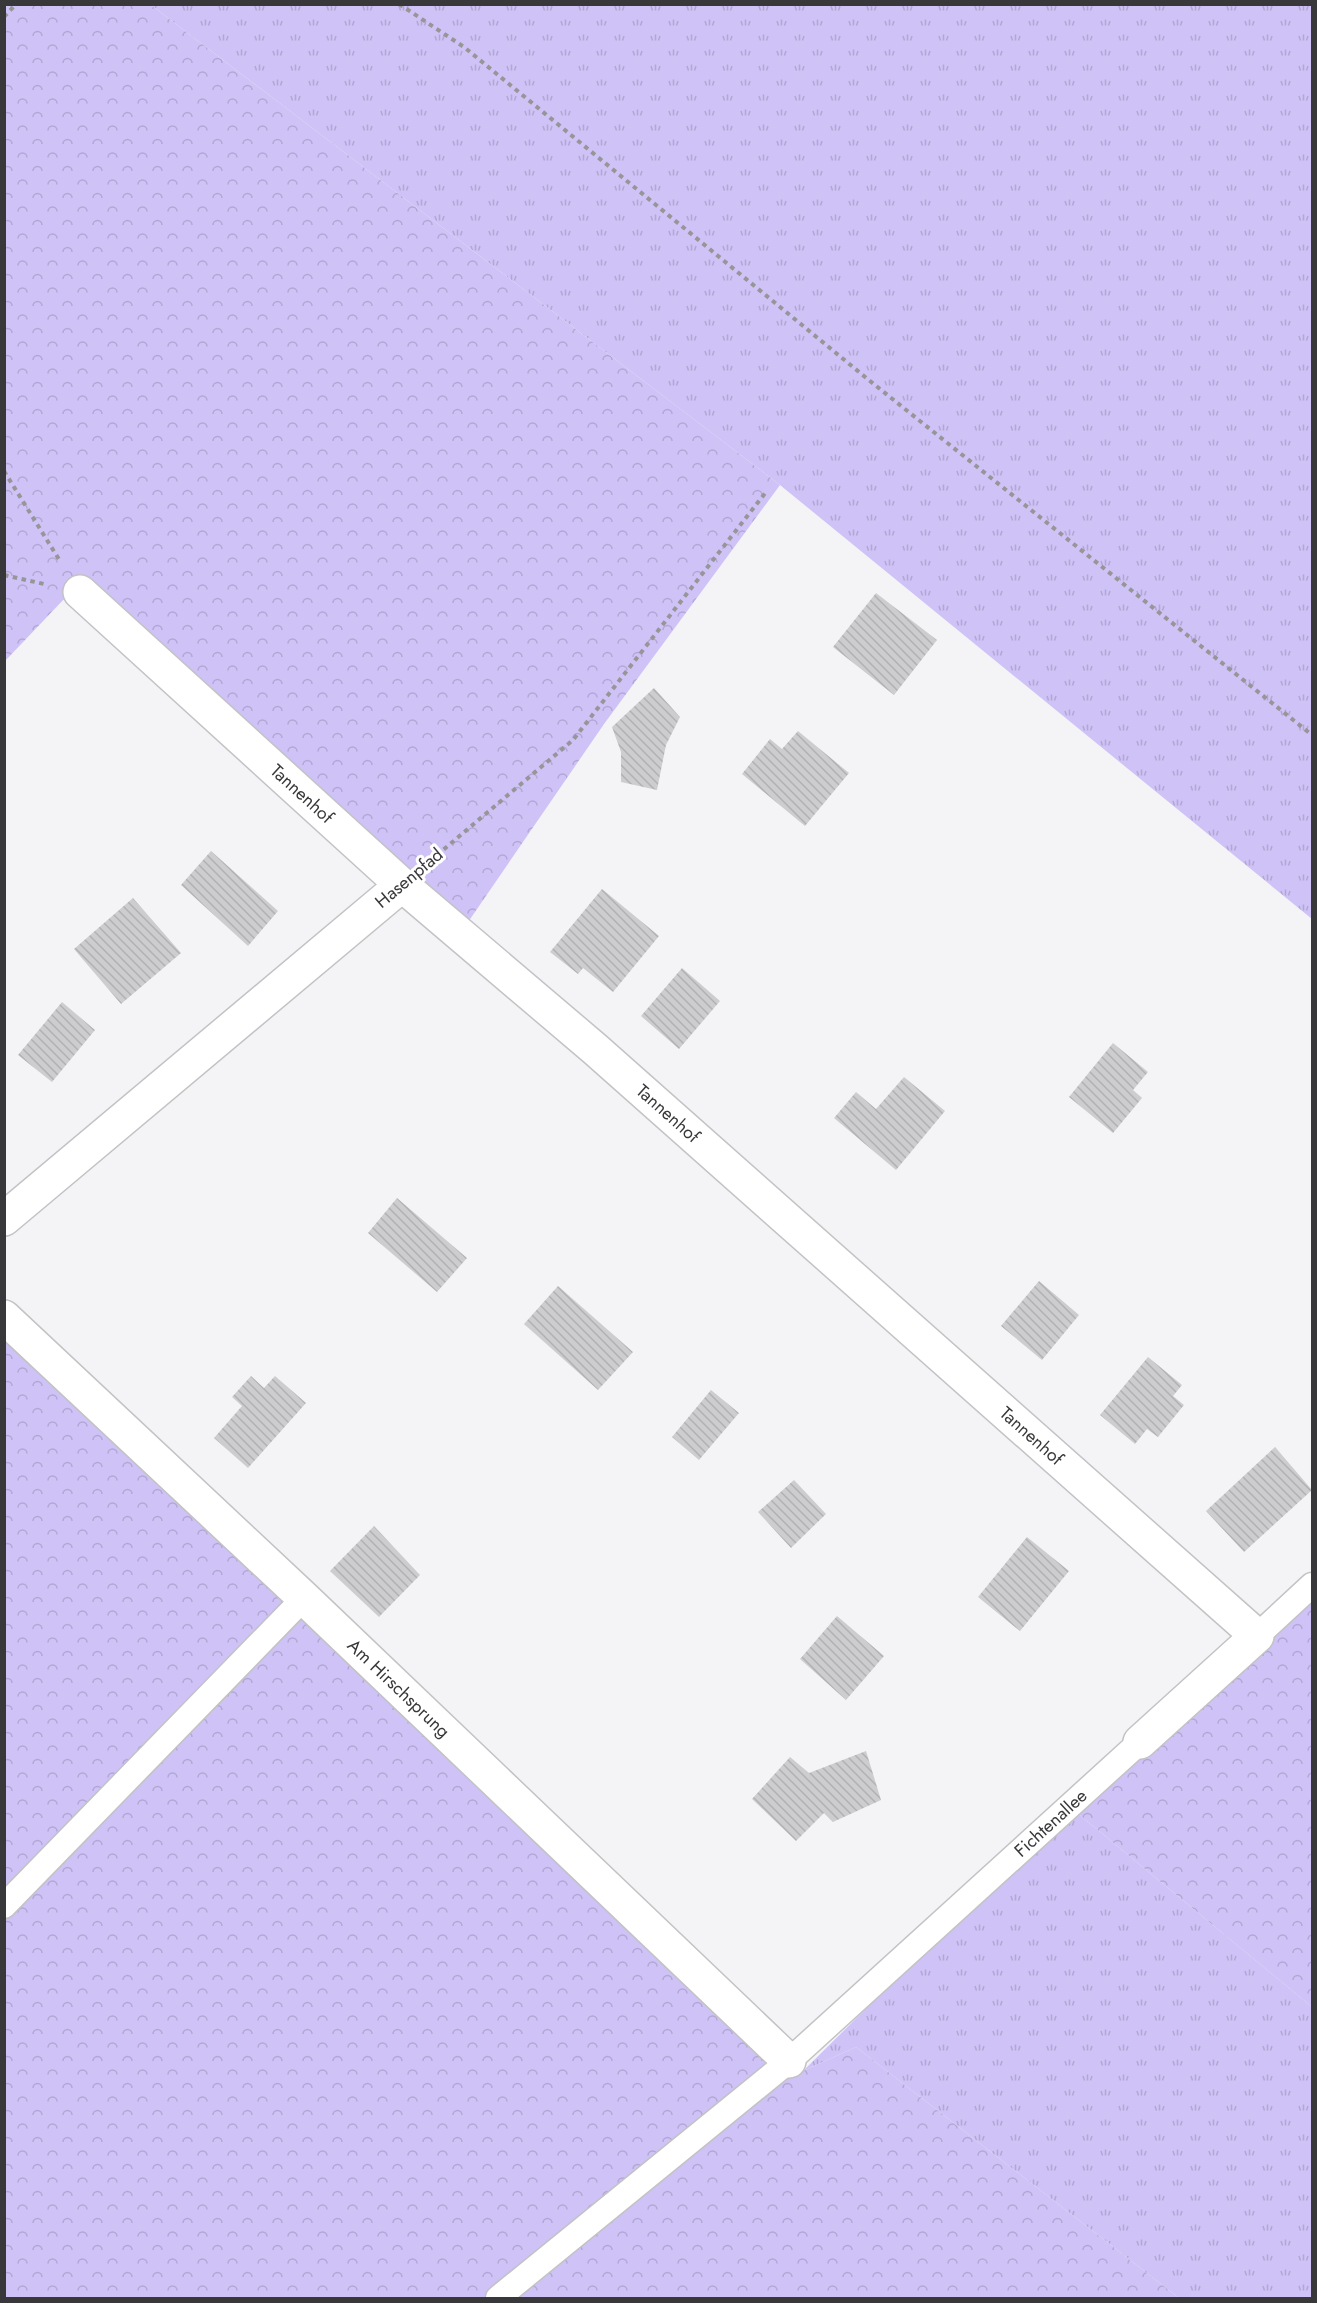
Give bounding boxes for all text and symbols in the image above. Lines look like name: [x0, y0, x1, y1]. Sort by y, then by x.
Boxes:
street label: Tannenhof: [265, 758, 340, 830]
street label: Hasenpfad: [369, 842, 449, 914]
street label: Tannenhof: [630, 1078, 706, 1150]
street label: Tannenhof: [994, 1401, 1070, 1472]
street label: Am Hirschsprung: [342, 1633, 456, 1744]
street label: Fichtenallee: [1009, 1783, 1093, 1863]

